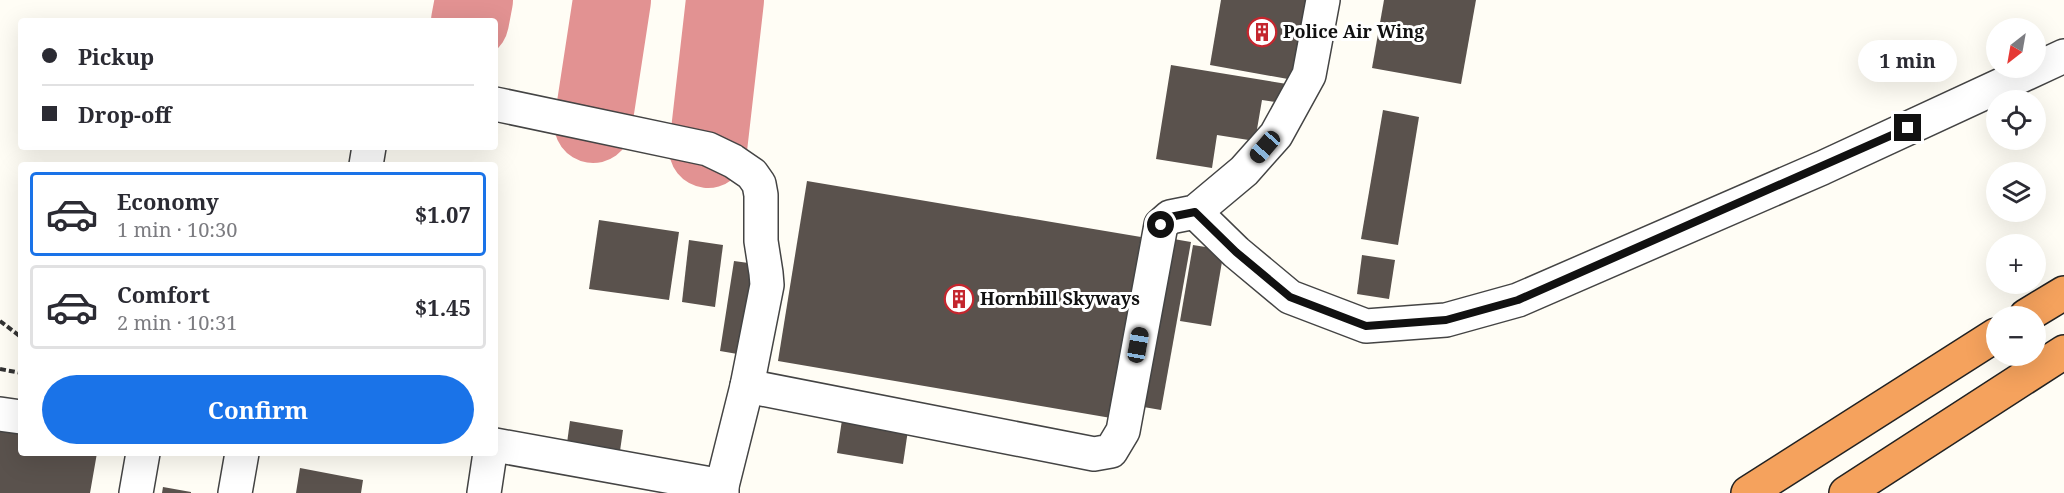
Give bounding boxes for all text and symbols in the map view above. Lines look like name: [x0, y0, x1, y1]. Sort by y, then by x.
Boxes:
building icon: Police Air Wing: [1246, 16, 1278, 48]
north arrow: [1986, 18, 2046, 78]
map controls: [1986, 18, 2046, 366]
place label: Police Air Wing: [1283, 19, 1425, 43]
text: Pickup: [78, 41, 154, 71]
callout: 1 min: [1858, 41, 1958, 83]
text: 1 min: [1879, 47, 1936, 74]
button: locate: [1986, 90, 2046, 150]
text: Drop-off: [78, 99, 171, 129]
route end: [1894, 114, 1921, 141]
car: [1246, 128, 1284, 166]
button: layers: [1986, 162, 2046, 222]
text: Economy: [117, 186, 219, 216]
icon: car: [45, 187, 99, 241]
text: $1.07: [415, 199, 471, 229]
route start: [1147, 211, 1174, 238]
text: 1 min · 10:30: [117, 216, 237, 243]
button: +: [1986, 234, 2046, 294]
text: Comfort: [117, 279, 210, 309]
icon: car: [45, 280, 99, 334]
building icon: Hornbill Skyways: [943, 283, 975, 315]
place label: Hornbill Skyways: [980, 286, 1140, 310]
text: $1.45: [415, 292, 471, 322]
button: −: [1986, 306, 2046, 366]
text: 2 min · 10:31: [117, 309, 237, 336]
car: [1126, 326, 1150, 364]
button: Confirm: [42, 375, 474, 444]

